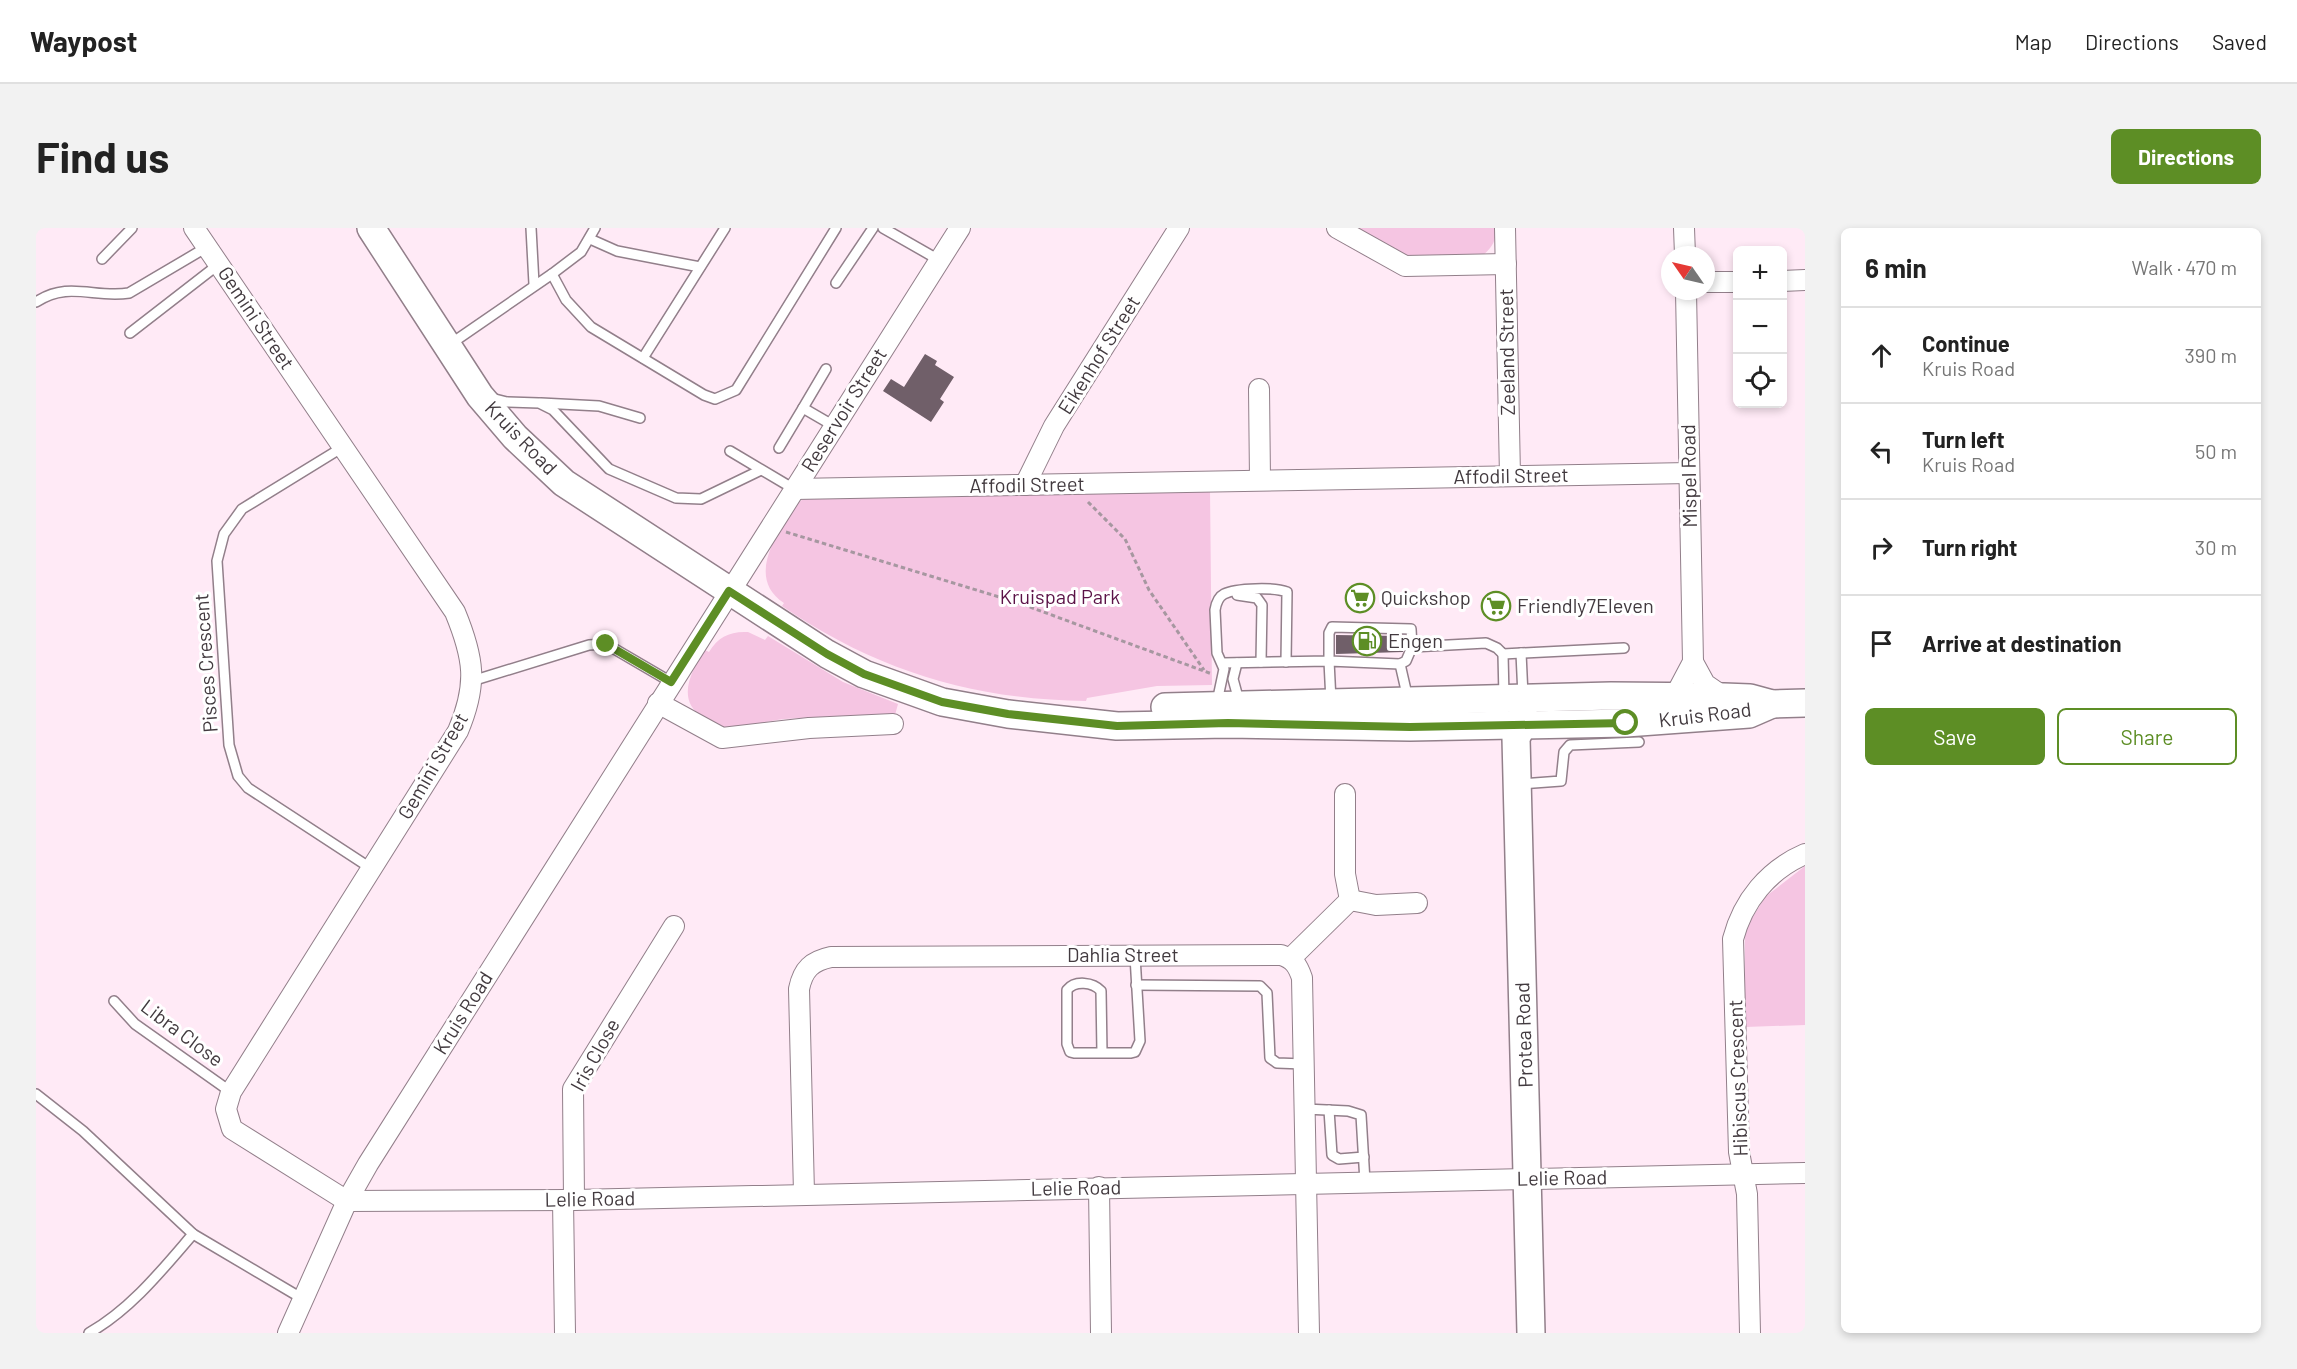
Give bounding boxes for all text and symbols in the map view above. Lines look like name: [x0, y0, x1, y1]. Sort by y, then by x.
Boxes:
text: Waypost: [30, 24, 137, 58]
text: Map: [2015, 29, 2052, 54]
text: Directions: [2085, 29, 2179, 54]
text: Saved: [2212, 29, 2267, 54]
button: Directions: [2111, 129, 2261, 184]
text: Find us: [36, 131, 169, 181]
north arrow: [1661, 246, 1715, 300]
map controls: [1733, 246, 1787, 408]
button: +: [1733, 246, 1787, 300]
text: 6 min: [1865, 252, 1927, 283]
text: Walk · 470 m: [2132, 255, 2237, 279]
street label: Gemini Street: [214, 261, 300, 373]
street label: Zeeland Street: [1493, 288, 1519, 416]
street label: Eikenhof Street: [1052, 291, 1144, 418]
button: −: [1733, 300, 1787, 354]
text: Continue: [1922, 330, 2010, 356]
icon: ahead: [1865, 339, 1898, 372]
street label: Reservoir Street: [795, 343, 891, 476]
text: 390 m: [2184, 343, 2237, 367]
button: locate: [1733, 354, 1787, 408]
text: Kruis Road: [1922, 356, 2015, 380]
street label: Kruis Road: [481, 395, 563, 479]
street label: Mispel Road: [1675, 424, 1701, 528]
text: Turn left: [1922, 426, 2005, 452]
icon: left: [1865, 435, 1898, 468]
text: 50 m: [2195, 439, 2237, 463]
text: Kruis Road: [1922, 452, 2015, 476]
street label: Affodil Street: [1453, 462, 1569, 488]
street label: Affodil Street: [969, 471, 1085, 497]
icon: right: [1865, 531, 1898, 564]
text: Turn right: [1922, 534, 2017, 560]
text: 30 m: [2195, 535, 2237, 559]
supermarket icon: Quickshop: [1344, 582, 1376, 614]
park label: Kruispad Park: [1000, 584, 1120, 608]
place label: Quickshop: [1381, 585, 1471, 609]
supermarket icon: Friendly7Eleven: [1480, 590, 1512, 622]
street label: Pisces Crescent: [188, 593, 222, 733]
place label: Friendly7Eleven: [1517, 593, 1654, 617]
fuel station icon: Engen: [1351, 625, 1383, 657]
icon: arrive: [1865, 627, 1898, 660]
place label: Engen: [1388, 628, 1443, 652]
route end: [592, 630, 618, 656]
text: Arrive at destination: [1922, 630, 2121, 656]
street label: Kruis Road: [1657, 696, 1753, 732]
street label: Gemini Street: [392, 708, 472, 823]
button: Save: [1865, 708, 2045, 765]
button: Share: [2057, 708, 2237, 765]
route start: [1612, 709, 1638, 735]
street label: Dahlia Street: [1067, 942, 1179, 966]
street label: Kruis Road: [427, 967, 497, 1058]
street label: Protea Road: [1509, 982, 1537, 1088]
street label: Libra Close: [137, 994, 228, 1071]
street label: Hibiscus Crescent: [1722, 999, 1752, 1157]
street label: Iris Close: [564, 1014, 624, 1095]
street label: Lelie Road: [1516, 1164, 1607, 1190]
street label: Lelie Road: [1030, 1174, 1121, 1200]
street label: Lelie Road: [544, 1185, 635, 1211]

